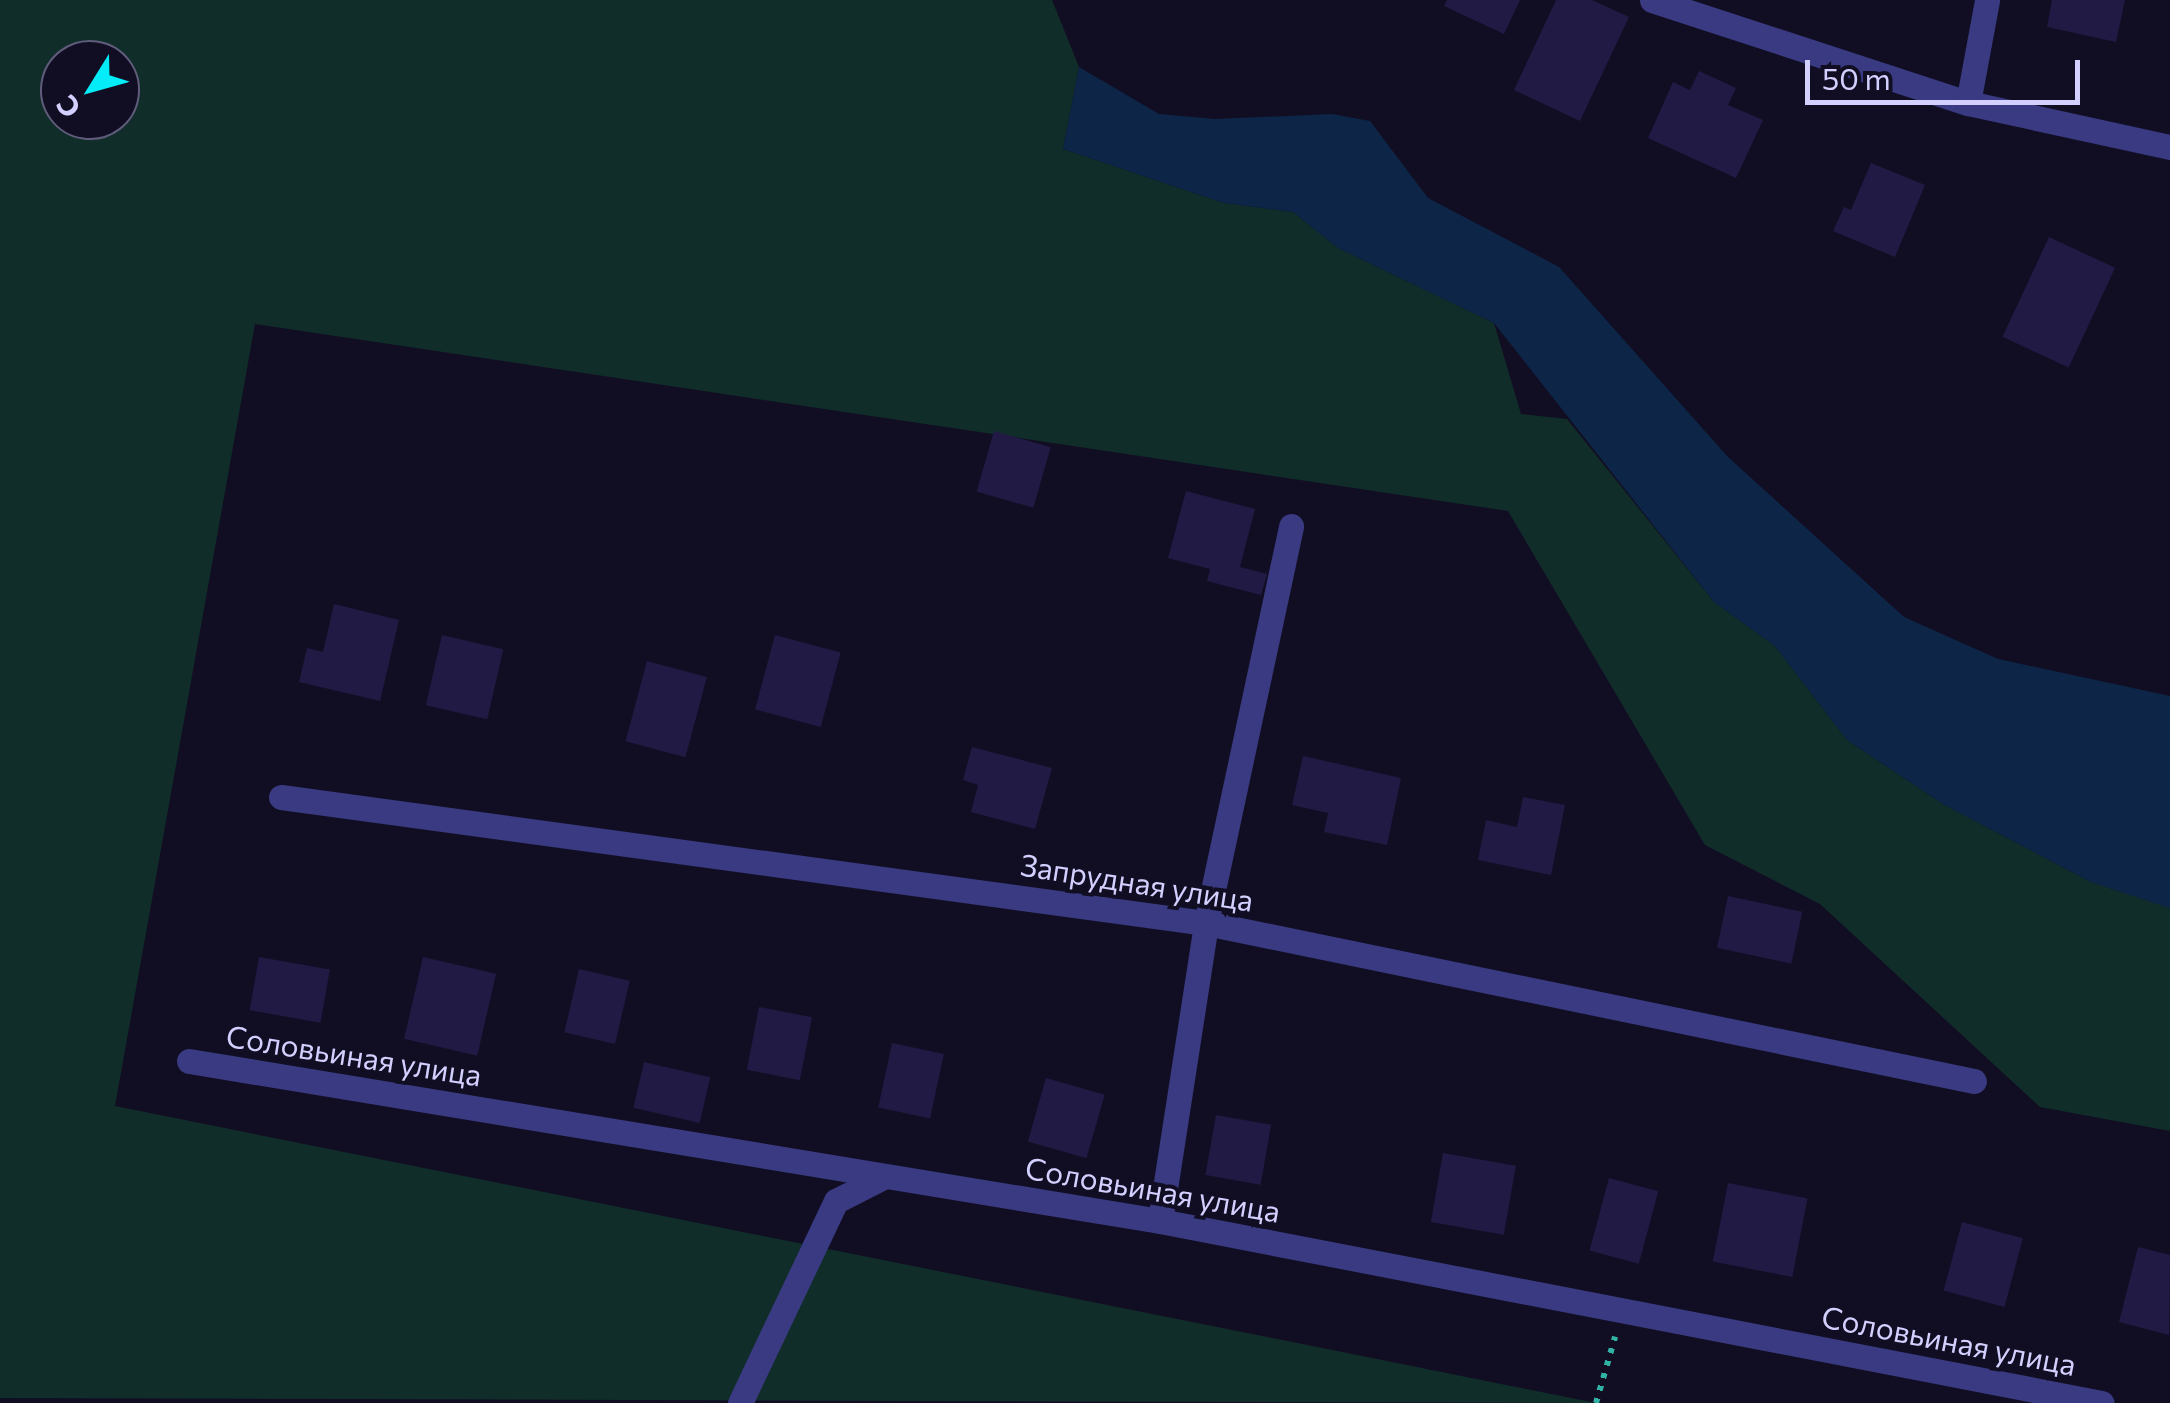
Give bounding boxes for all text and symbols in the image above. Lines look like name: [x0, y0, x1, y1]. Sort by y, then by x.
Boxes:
north arrow: [40, 40, 140, 140]
scale bar: [1810, 40, 2085, 102]
text: 50 m: [1822, 59, 1891, 96]
text: С: [48, 89, 87, 125]
street label: Запрудная улица: [1018, 846, 1256, 918]
street label: Соловьиная улица: [224, 1017, 484, 1093]
street label: Соловьиная улица: [1023, 1149, 1283, 1229]
street label: Соловьиная улица: [1819, 1298, 2079, 1382]

